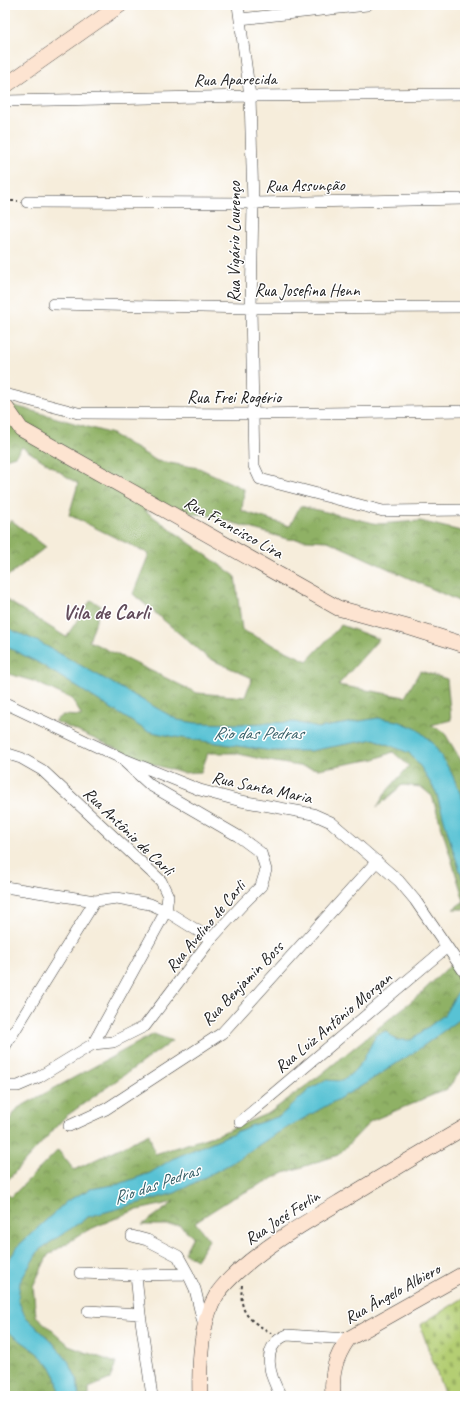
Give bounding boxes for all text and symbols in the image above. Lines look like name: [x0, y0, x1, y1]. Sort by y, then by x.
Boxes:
street label: Rua Aparecida: [194, 68, 279, 91]
street label: Rua Assunção: [265, 174, 346, 197]
street label: Rua Vigário Lourenço: [224, 180, 245, 303]
street label: Rua Josefina Henn: [254, 280, 361, 301]
street label: Rua Frei Rogério: [187, 387, 283, 408]
street label: Rua Francisco Lira: [181, 492, 288, 564]
district label: Vila de Carli: [62, 599, 152, 625]
water label: Rio das Pedras: [213, 722, 306, 744]
street label: Rua Santa Maria: [210, 767, 315, 809]
street label: Rua Antônio de Carli: [79, 783, 180, 881]
street label: Rua Avelino de Carli: [161, 875, 251, 976]
street label: Rua Benjamin Boss: [197, 935, 289, 1030]
street label: Rua Luiz Antônio Morgan: [271, 966, 397, 1077]
water label: Rio das Pedras: [110, 1158, 205, 1209]
street label: Rua José Ferlin: [241, 1185, 325, 1249]
street label: Rua Ângelo Albiero: [341, 1258, 446, 1328]

